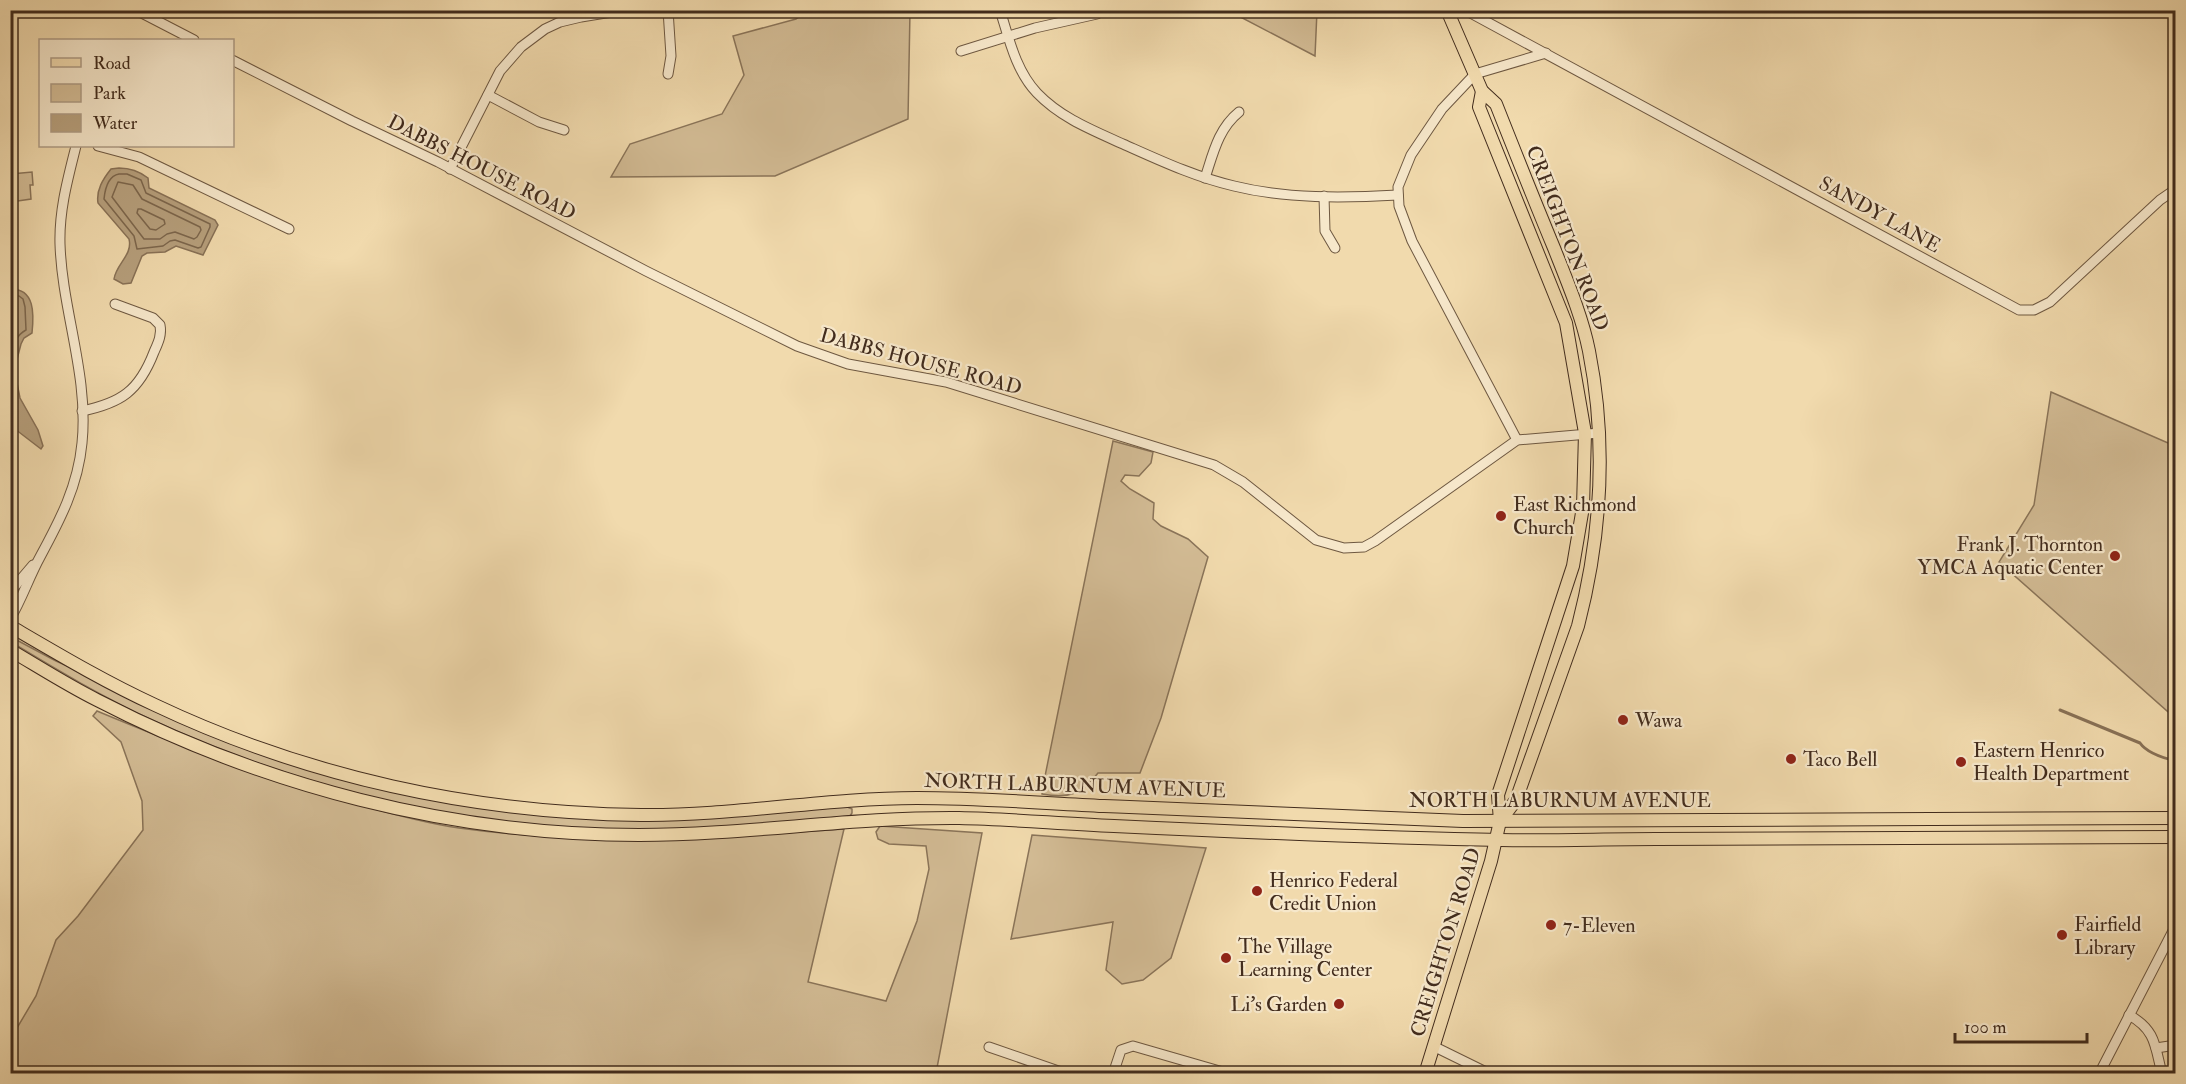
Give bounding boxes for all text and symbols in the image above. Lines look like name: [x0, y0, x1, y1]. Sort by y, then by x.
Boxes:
legend: [39, 39, 234, 147]
text: Road: [93, 52, 131, 75]
text: Park: [93, 82, 126, 105]
street label: DABBS HOUSE ROAD: [383, 109, 580, 226]
text: Water: [92, 112, 137, 135]
street label: CREIGHTON ROAD: [1521, 142, 1614, 334]
street label: SANDY LANE: [1815, 171, 1945, 258]
street label: DABBS HOUSE ROAD: [817, 322, 1025, 400]
place label: East Richmond Church: [1513, 492, 1637, 540]
marker: East Richmond Church: [1494, 509, 1508, 523]
place label: Frank J. Thornton YMCA Aquatic Center: [1917, 532, 2104, 580]
marker: Frank J. Thornton YMCA Aquatic Center: [2108, 549, 2122, 563]
place label: Wawa: [1634, 708, 1683, 733]
marker: Wawa: [1616, 713, 1630, 727]
place label: Eastern Henrico Health Department: [1973, 738, 2130, 787]
place label: Taco Bell: [1803, 747, 1877, 772]
marker: Taco Bell: [1784, 752, 1798, 766]
marker: Eastern Henrico Health Department: [1954, 755, 1968, 769]
street label: NORTH LABURNUM AVENUE: [924, 768, 1226, 803]
street label: NORTH LABURNUM AVENUE: [1409, 788, 1711, 813]
street label: CREIGHTON ROAD: [1405, 845, 1486, 1040]
place label: Henrico Federal Credit Union: [1269, 868, 1398, 916]
marker: Henrico Federal Credit Union: [1250, 884, 1264, 898]
place label: Fairfield Library: [2074, 912, 2141, 960]
place label: 7-Eleven: [1563, 913, 1636, 938]
marker: 7-Eleven: [1544, 918, 1558, 932]
marker: Fairfield Library: [2055, 928, 2069, 942]
place label: The Village Learning Center: [1238, 934, 1373, 982]
marker: The Village Learning Center: [1219, 951, 1233, 965]
place label: Li's Garden: [1230, 992, 1327, 1017]
marker: Li's Garden: [1332, 997, 1346, 1011]
scale bar: [1955, 1006, 2087, 1044]
text: 100 m: [1964, 1016, 2007, 1039]

